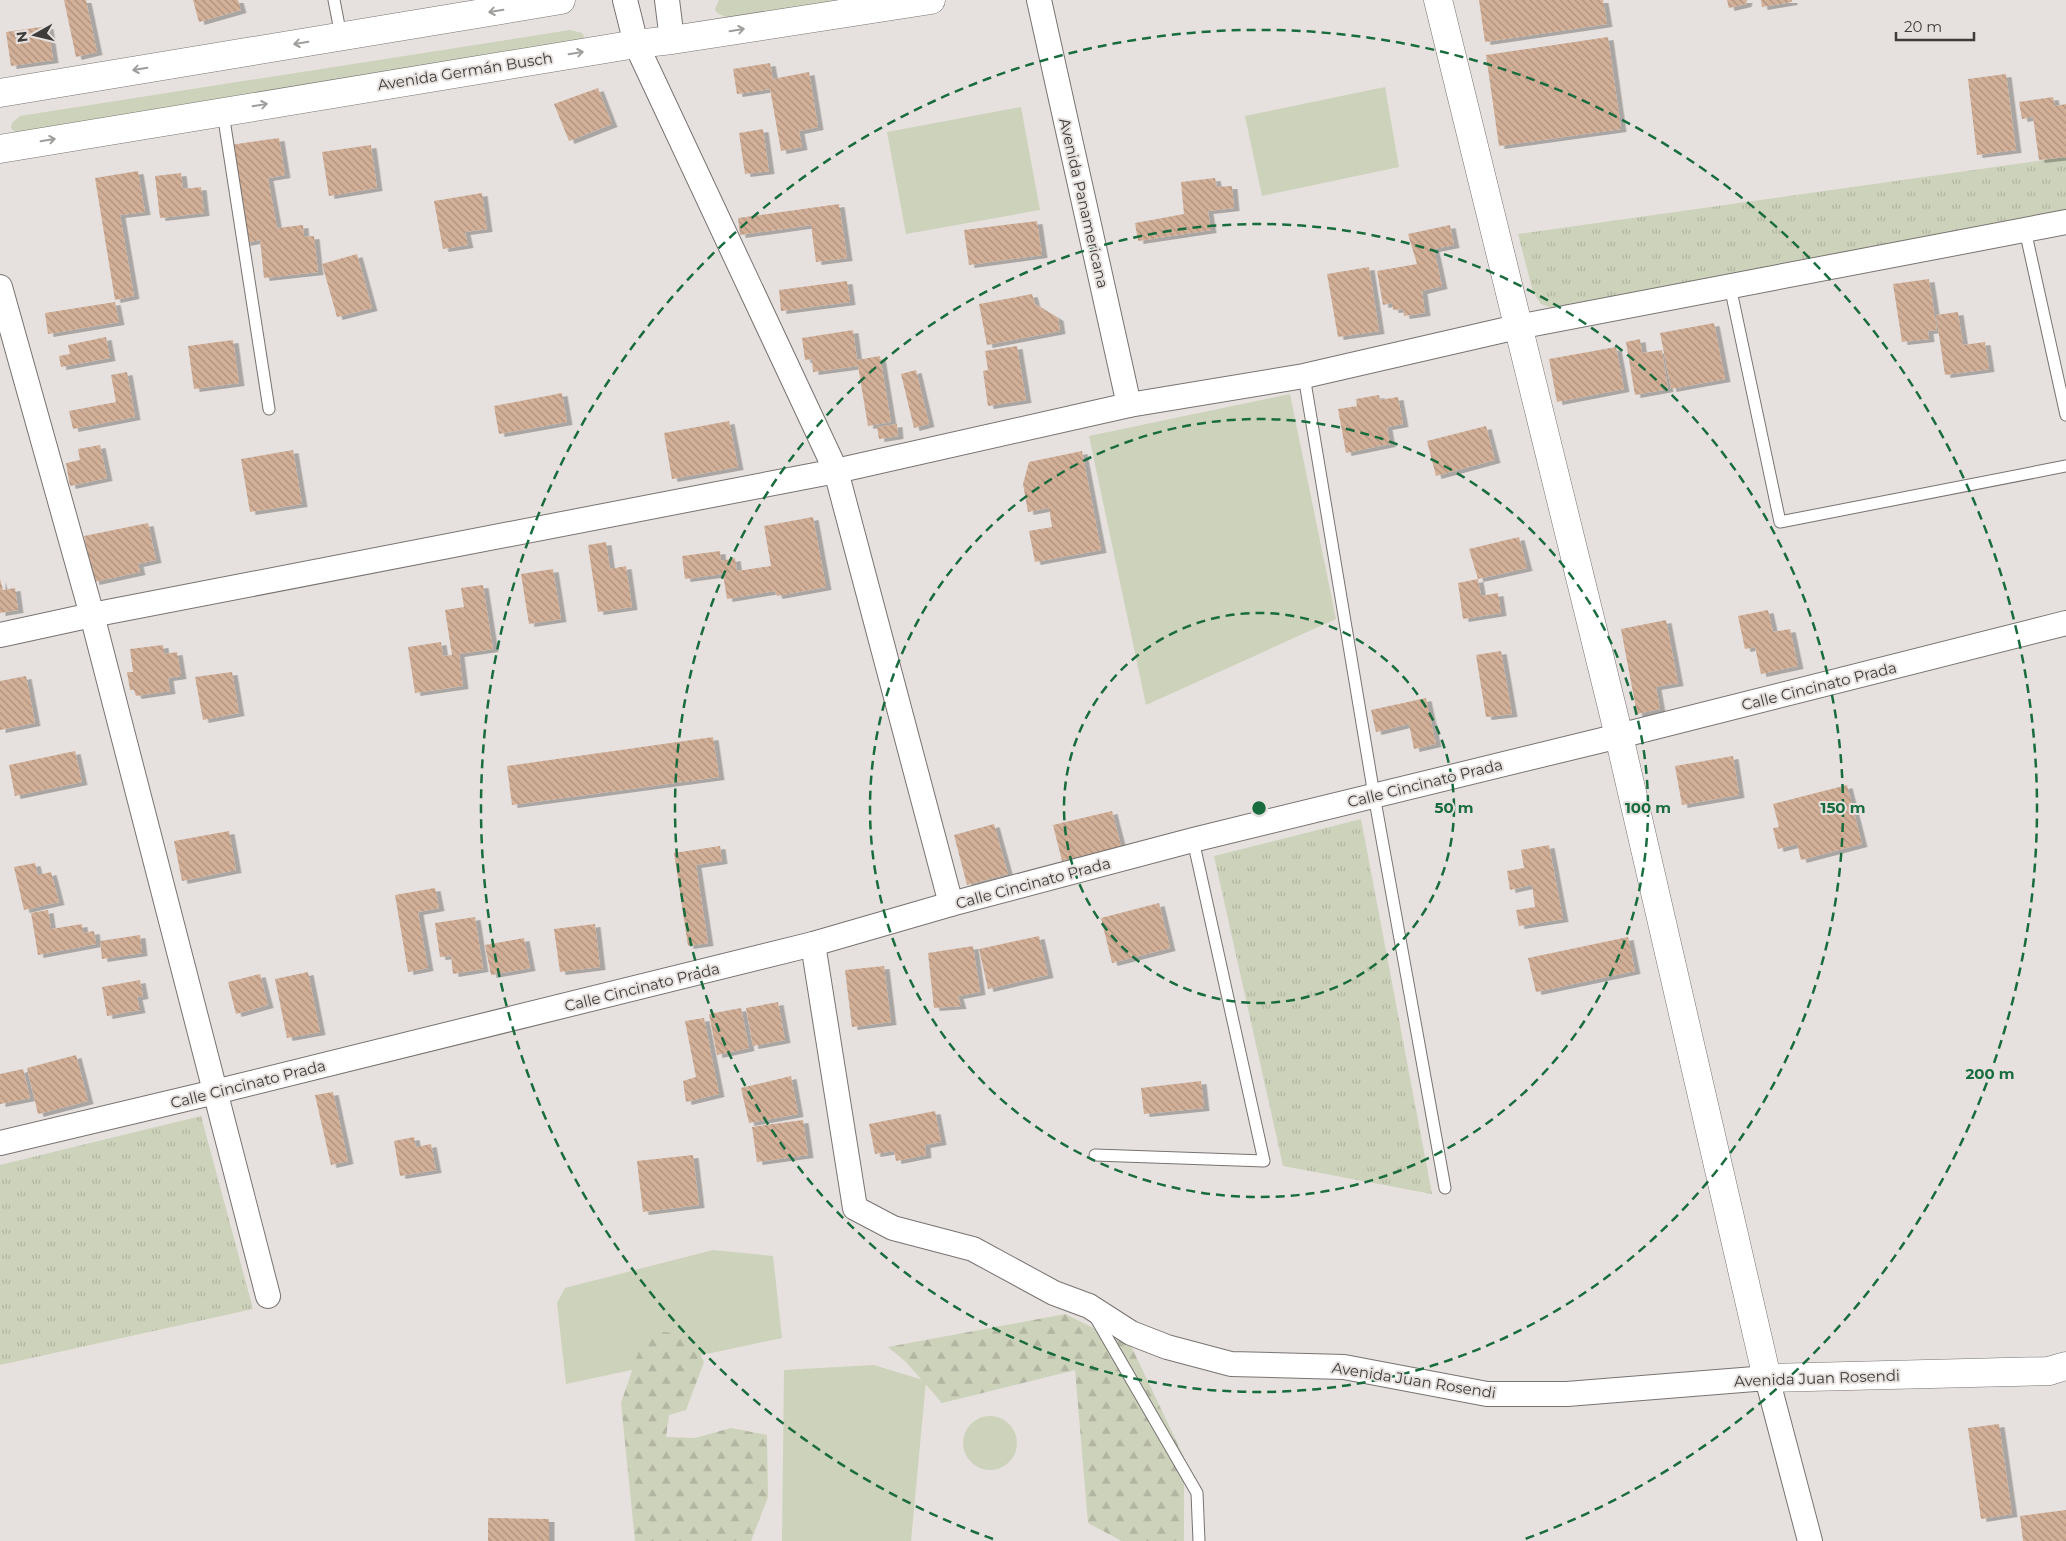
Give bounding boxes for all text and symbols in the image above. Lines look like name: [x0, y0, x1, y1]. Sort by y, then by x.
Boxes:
one-way arrow: [488, 6, 504, 16]
north arrow: [10, 10, 60, 60]
scale bar: [1896, 10, 1974, 42]
text: 20 m: [1904, 17, 1942, 36]
one-way arrow: [728, 25, 744, 35]
text: N: [12, 30, 32, 44]
one-way arrow: [293, 38, 309, 48]
street label: Avenida Germán Busch: [376, 48, 554, 94]
one-way arrow: [568, 48, 584, 58]
one-way arrow: [133, 65, 149, 75]
one-way arrow: [252, 99, 268, 109]
street label: Avenida Panamericana: [1055, 116, 1113, 290]
one-way arrow: [40, 135, 56, 145]
street label: Calle Cincinato Prada: [1739, 657, 1899, 715]
street label: Calle Cincinato Prada: [1345, 754, 1505, 812]
text: 50 m: [1434, 798, 1474, 817]
text: 100 m: [1625, 798, 1671, 817]
text: 150 m: [1821, 798, 1865, 817]
centre of rings: [1250, 799, 1268, 817]
street label: Calle Cincinato Prada: [954, 853, 1112, 913]
street label: Calle Cincinato Prada: [562, 958, 722, 1016]
street label: Calle Cincinato Prada: [168, 1055, 328, 1113]
text: 200 m: [1965, 1064, 2015, 1083]
street label: Avenida Juan Rosendi: [1331, 1358, 1497, 1402]
street label: Avenida Juan Rosendi: [1734, 1366, 1900, 1390]

